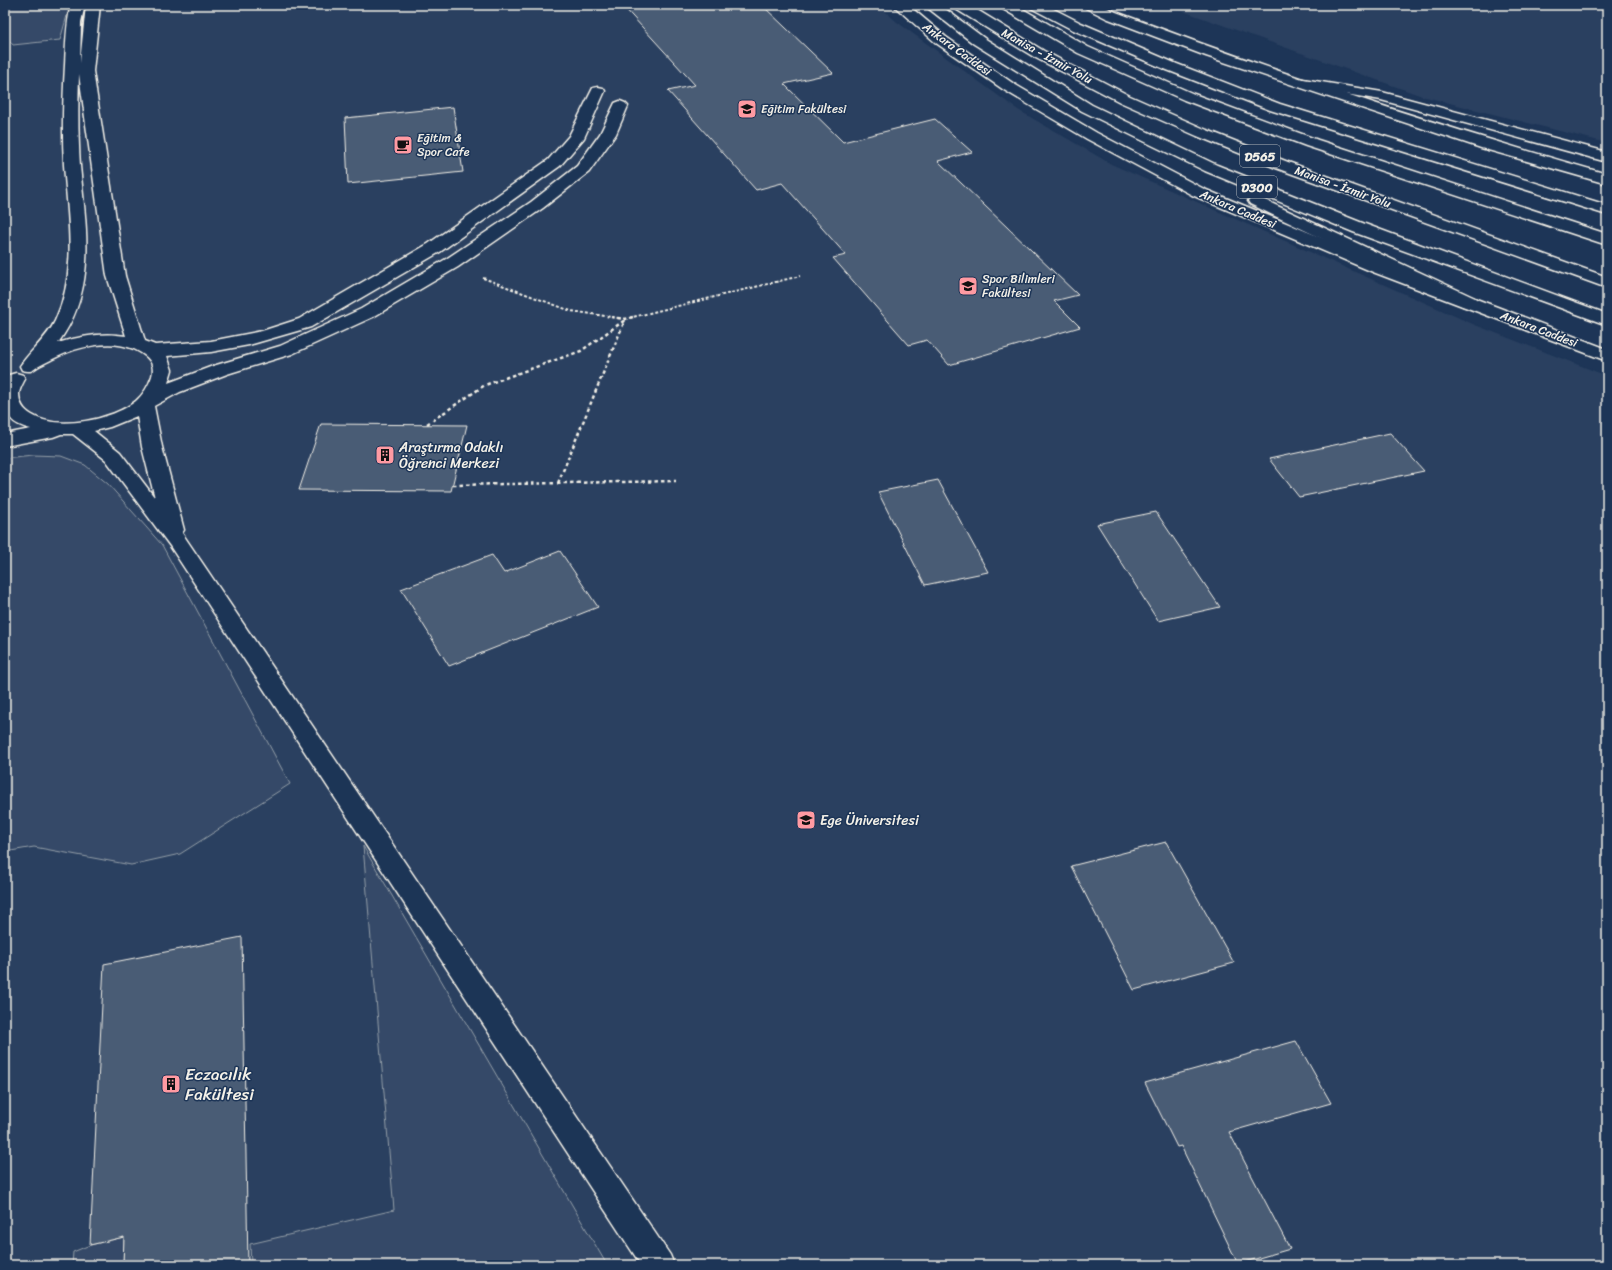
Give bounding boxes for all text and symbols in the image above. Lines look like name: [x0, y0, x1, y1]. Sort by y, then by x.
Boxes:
street label: Ankara Caddesi: [917, 16, 997, 82]
street label: Manisa - İzmir Yolu: [997, 22, 1097, 90]
school or university icon: Eğitim Fakültesi: [736, 98, 758, 120]
place label: Eğitim Fakültesi: [761, 98, 847, 120]
place label: Eğitim & Spor Cafe: [417, 127, 470, 163]
cafe icon: Eğitim & Spor Cafe: [392, 134, 414, 156]
road number: D565: [1240, 145, 1280, 167]
street label: Manisa - İzmir Yolu: [1292, 159, 1395, 215]
road number: D300: [1237, 176, 1277, 198]
street label: Ankara Caddesi: [1195, 183, 1280, 235]
place label: Spor Bilimleri Fakültesi: [982, 268, 1055, 304]
school or university icon: Spor Bilimleri Fakültesi: [957, 275, 979, 297]
street label: Ankara Caddesi: [1496, 304, 1582, 354]
place label: Araştırma Odaklı Öğrenci Merkezi: [398, 435, 503, 476]
building icon: Araştırma Odaklı Öğrenci Merkezi: [374, 444, 396, 466]
place label: Ege Üniversitesi: [820, 808, 920, 833]
school or university icon: Ege Üniversitesi: [795, 809, 817, 831]
place label: Eczacılık Fakültesi: [185, 1059, 254, 1109]
building icon: Eczacılık Fakültesi: [160, 1073, 182, 1095]

